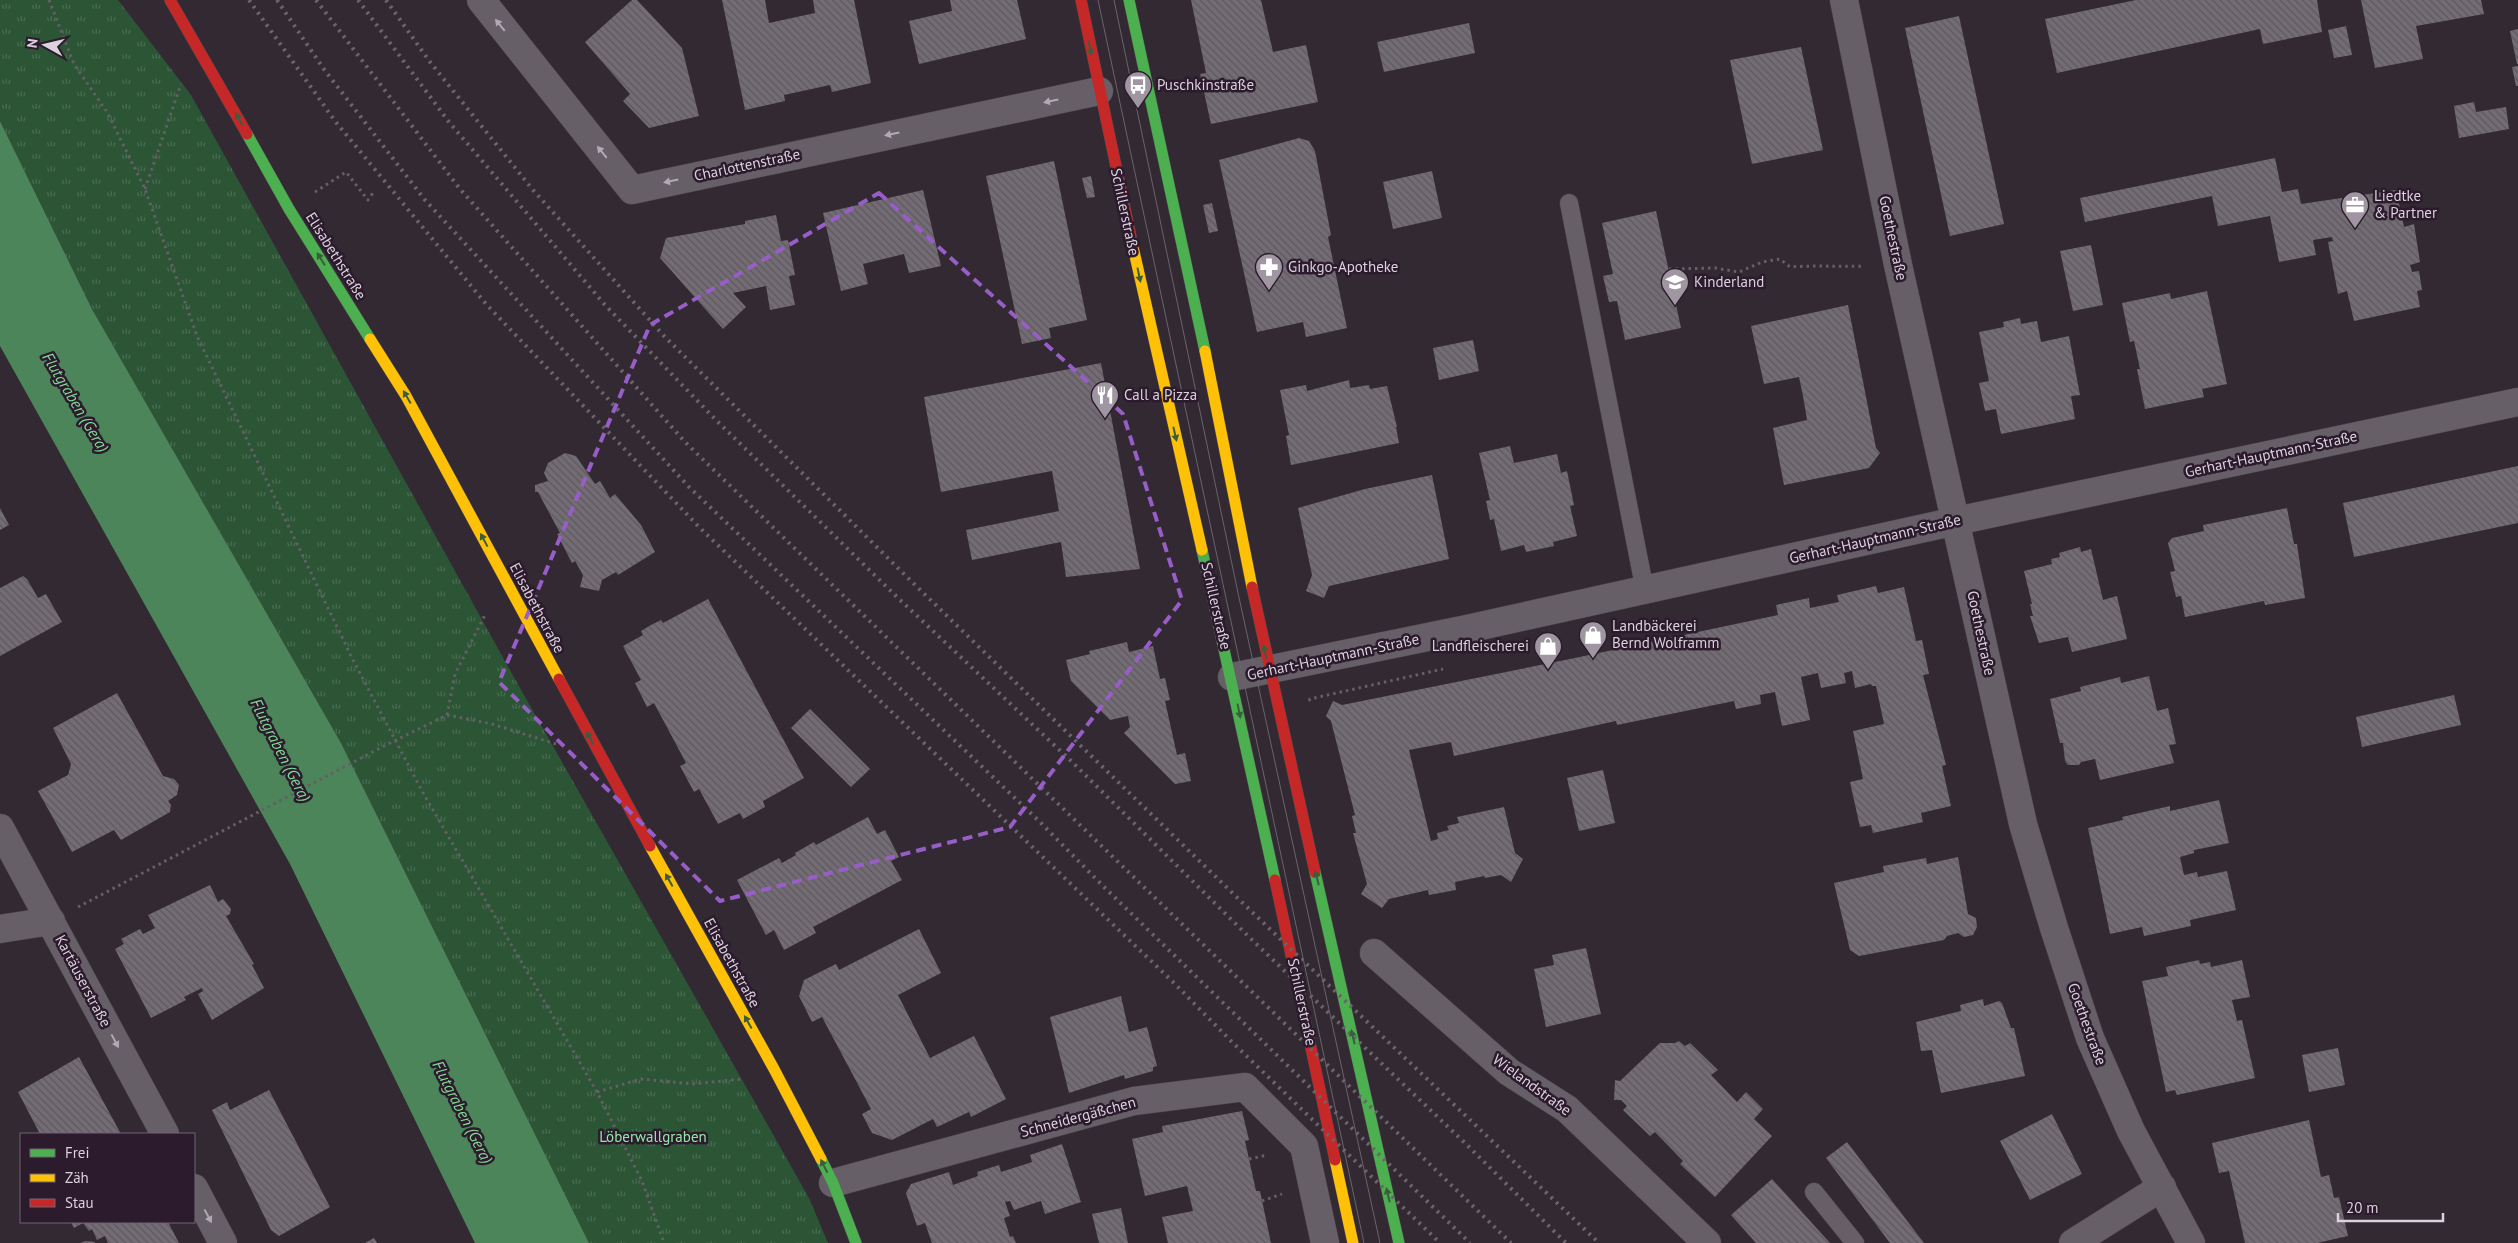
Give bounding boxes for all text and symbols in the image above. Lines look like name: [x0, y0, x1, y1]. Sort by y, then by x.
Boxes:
one-way arrow: [495, 19, 506, 32]
north arrow: [20, 20, 70, 70]
text: N: [23, 37, 42, 49]
one-way arrow: [1087, 40, 1095, 56]
bus stop icon: Puschkinstraße: [1123, 70, 1153, 109]
place label: Puschkinstraße: [1157, 75, 1254, 94]
one-way arrow: [1044, 97, 1059, 105]
one-way arrow: [234, 112, 243, 125]
one-way arrow: [884, 131, 900, 139]
street label: Charlottenstraße: [692, 144, 802, 185]
one-way arrow: [596, 145, 607, 158]
street label: Schillerstraße: [1107, 166, 1144, 257]
one-way arrow: [664, 177, 679, 185]
place label: Liedtke & Partner: [2374, 186, 2437, 222]
office icon: Liedtke & Partner: [2340, 190, 2370, 229]
street label: Goethestraße: [1875, 194, 1912, 282]
street label: Elisabethstraße: [302, 208, 371, 303]
one-way arrow: [316, 252, 325, 266]
pharmacy icon: Ginkgo-Apotheke: [1254, 252, 1284, 291]
place label: Ginkgo-Apotheke: [1288, 257, 1398, 276]
school or university icon: Kinderland: [1660, 267, 1690, 306]
one-way arrow: [1135, 268, 1143, 283]
place label: Kinderland: [1694, 272, 1764, 291]
water label: Flutgraben (Gera): [38, 348, 114, 456]
restaurant icon: Call a Pizza: [1090, 380, 1120, 419]
place label: Call a Pizza: [1124, 385, 1197, 404]
one-way arrow: [402, 390, 411, 404]
one-way arrow: [1171, 426, 1179, 441]
street label: Gerhart-Hauptmann-Straße: [2183, 426, 2359, 481]
street label: Gerhart-Hauptmann-Straße: [1787, 510, 1962, 568]
one-way arrow: [479, 533, 488, 547]
street label: Elisabethstraße: [506, 559, 569, 656]
street label: Schillerstraße: [1197, 560, 1236, 651]
street label: Goethestraße: [1963, 589, 2000, 677]
place label: Landbäckerei Bernd Wolframm: [1612, 616, 1719, 652]
shop icon: Landbäckerei Bernd Wolframm: [1578, 620, 1608, 659]
street label: Gerhart-Hauptmann-Straße: [1245, 629, 1421, 684]
shop icon: Landfleischerei: [1533, 631, 1563, 670]
place label: Landfleischerei: [1432, 636, 1529, 655]
one-way arrow: [1261, 644, 1269, 659]
water label: Flutgraben (Gera): [246, 695, 316, 805]
one-way arrow: [1236, 704, 1244, 720]
one-way arrow: [586, 731, 595, 745]
one-way arrow: [1313, 871, 1321, 886]
one-way arrow: [665, 873, 673, 887]
street label: Elisabethstraße: [700, 915, 765, 1011]
street label: Kartäuserstraße: [51, 931, 116, 1030]
street label: Schillerstraße: [1284, 956, 1321, 1047]
street label: Goethestraße: [2064, 980, 2111, 1068]
one-way arrow: [744, 1015, 752, 1030]
one-way arrow: [1349, 1029, 1357, 1044]
one-way arrow: [111, 1034, 119, 1048]
street label: Wielandstraße: [1489, 1050, 1575, 1119]
water label: Flutgraben (Gera): [428, 1057, 498, 1167]
street label: Schneidergäßchen: [1018, 1092, 1138, 1141]
park label: Löberwallgraben: [599, 1127, 707, 1146]
legend: [20, 1133, 195, 1223]
text: Frei: [65, 1143, 90, 1162]
one-way arrow: [820, 1159, 828, 1173]
text: Zäh: [65, 1168, 89, 1187]
one-way arrow: [1384, 1188, 1392, 1203]
scale bar: [2338, 1190, 2443, 1222]
text: Stau: [65, 1193, 94, 1212]
text: 20 m: [2346, 1198, 2379, 1217]
one-way arrow: [204, 1208, 212, 1223]

